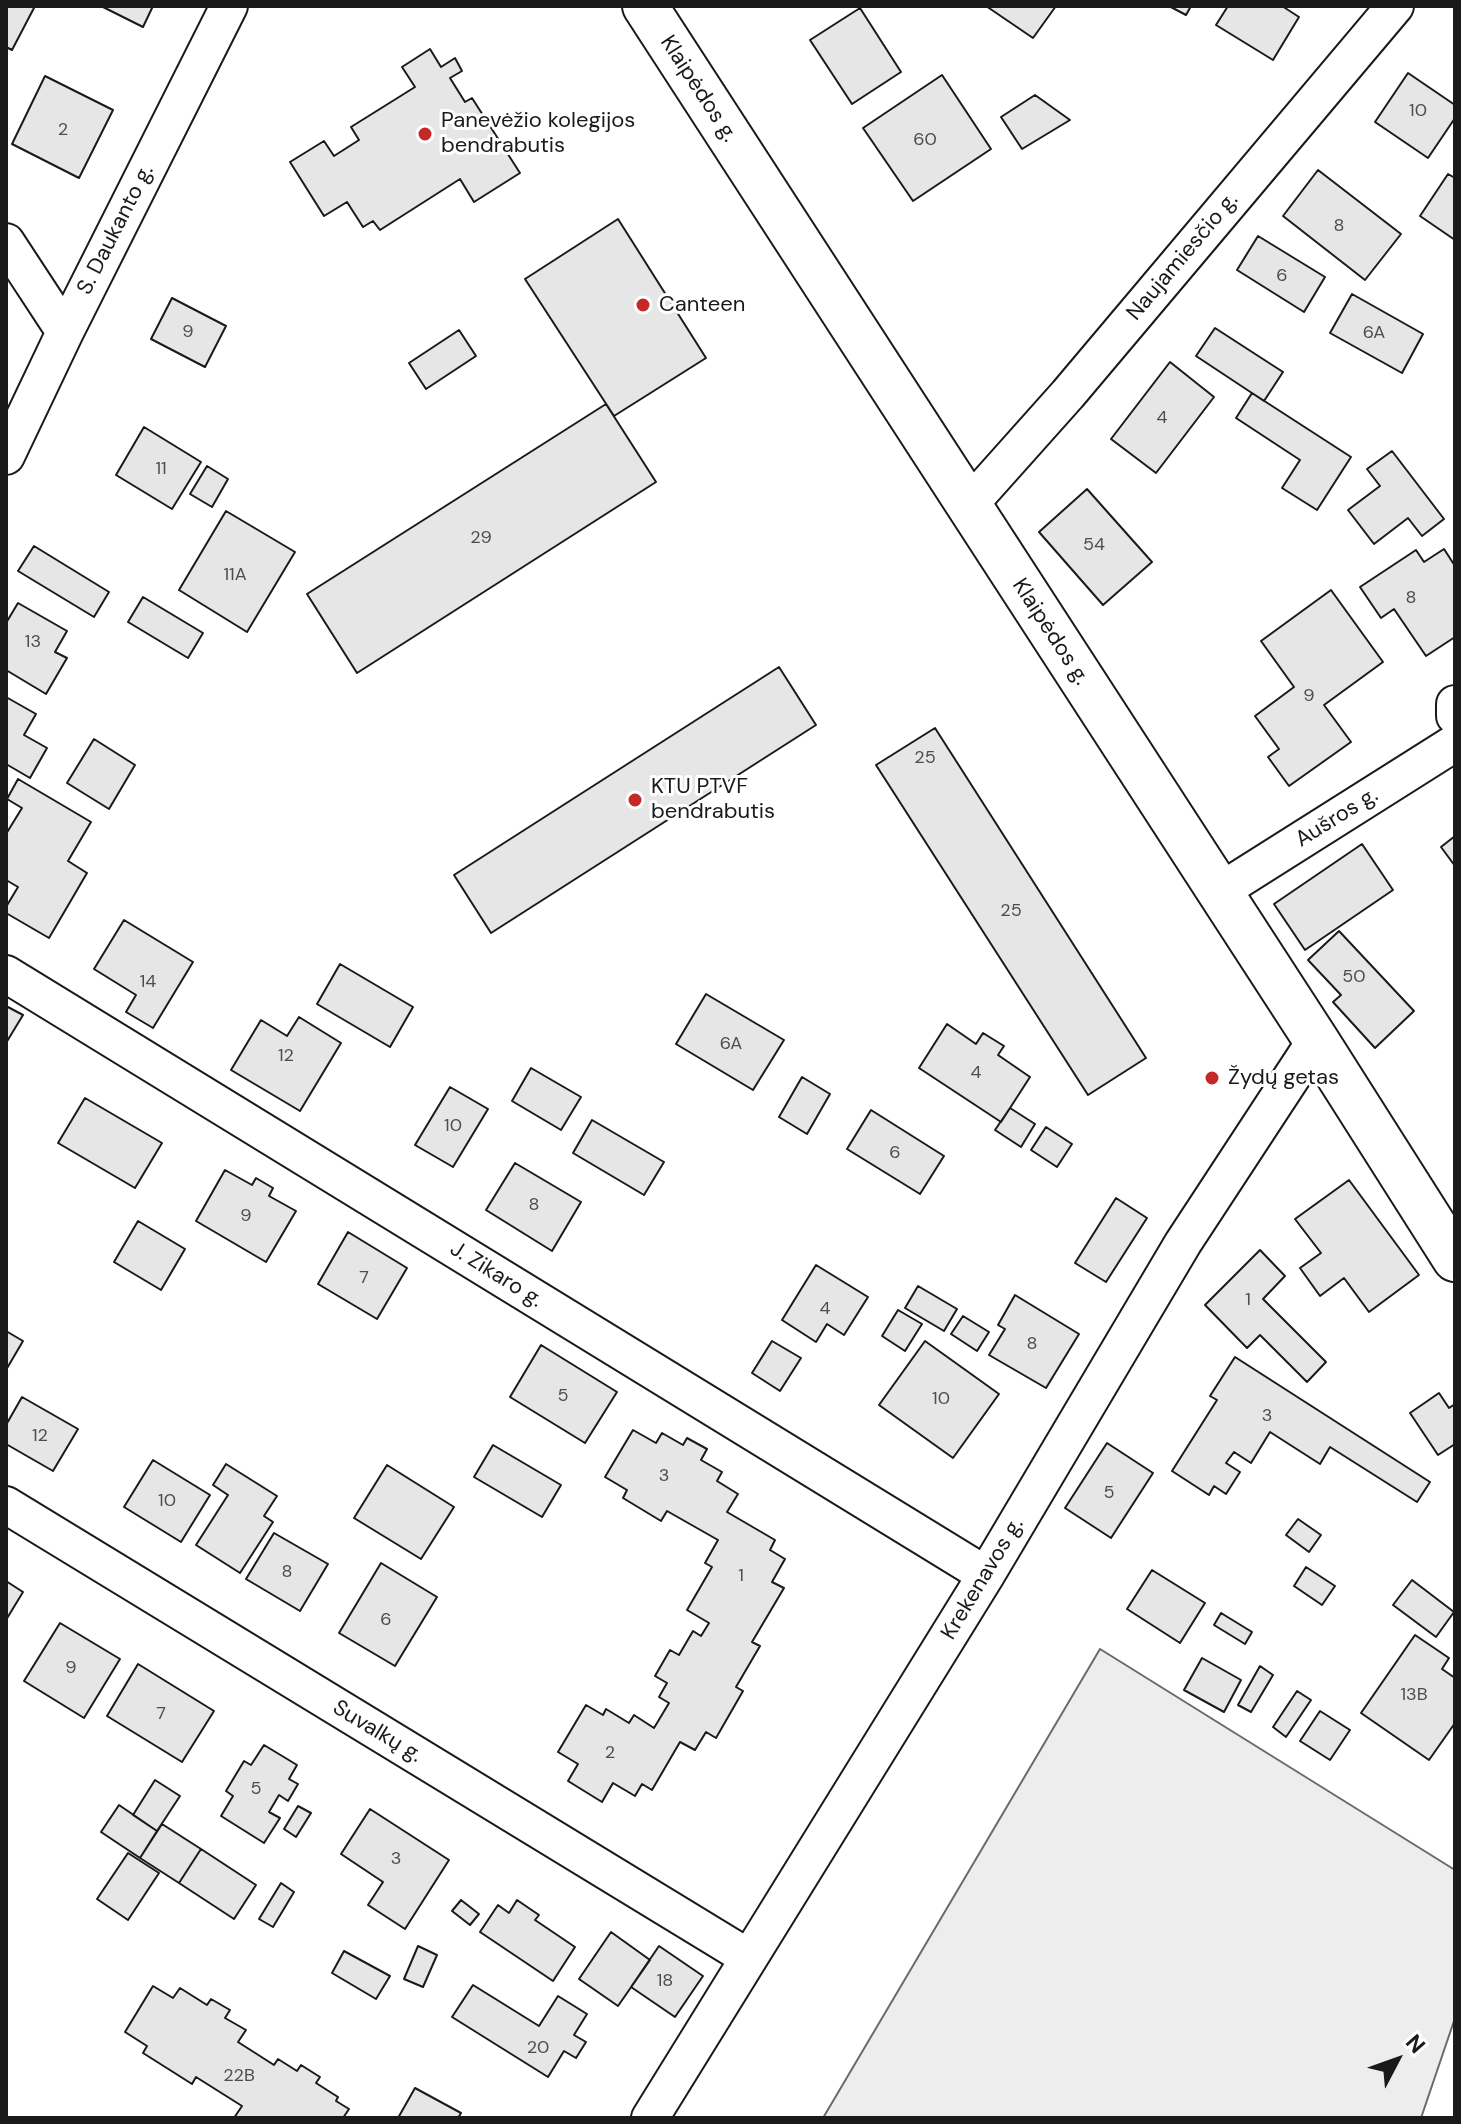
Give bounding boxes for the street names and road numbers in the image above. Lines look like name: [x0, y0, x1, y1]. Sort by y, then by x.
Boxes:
street label: Klaipėdos g.: [654, 31, 742, 147]
street label: S. Daukanto g.: [72, 161, 160, 299]
street label: Naujamiesčio g.: [1122, 188, 1244, 326]
street label: Klaipėdos g.: [1006, 574, 1094, 690]
street label: Aušros g.: [1291, 782, 1383, 854]
street label: J. Zikaro g.: [445, 1236, 547, 1314]
street label: Krekenavos g.: [936, 1513, 1030, 1645]
street label: Suvalkų g.: [328, 1695, 426, 1769]

